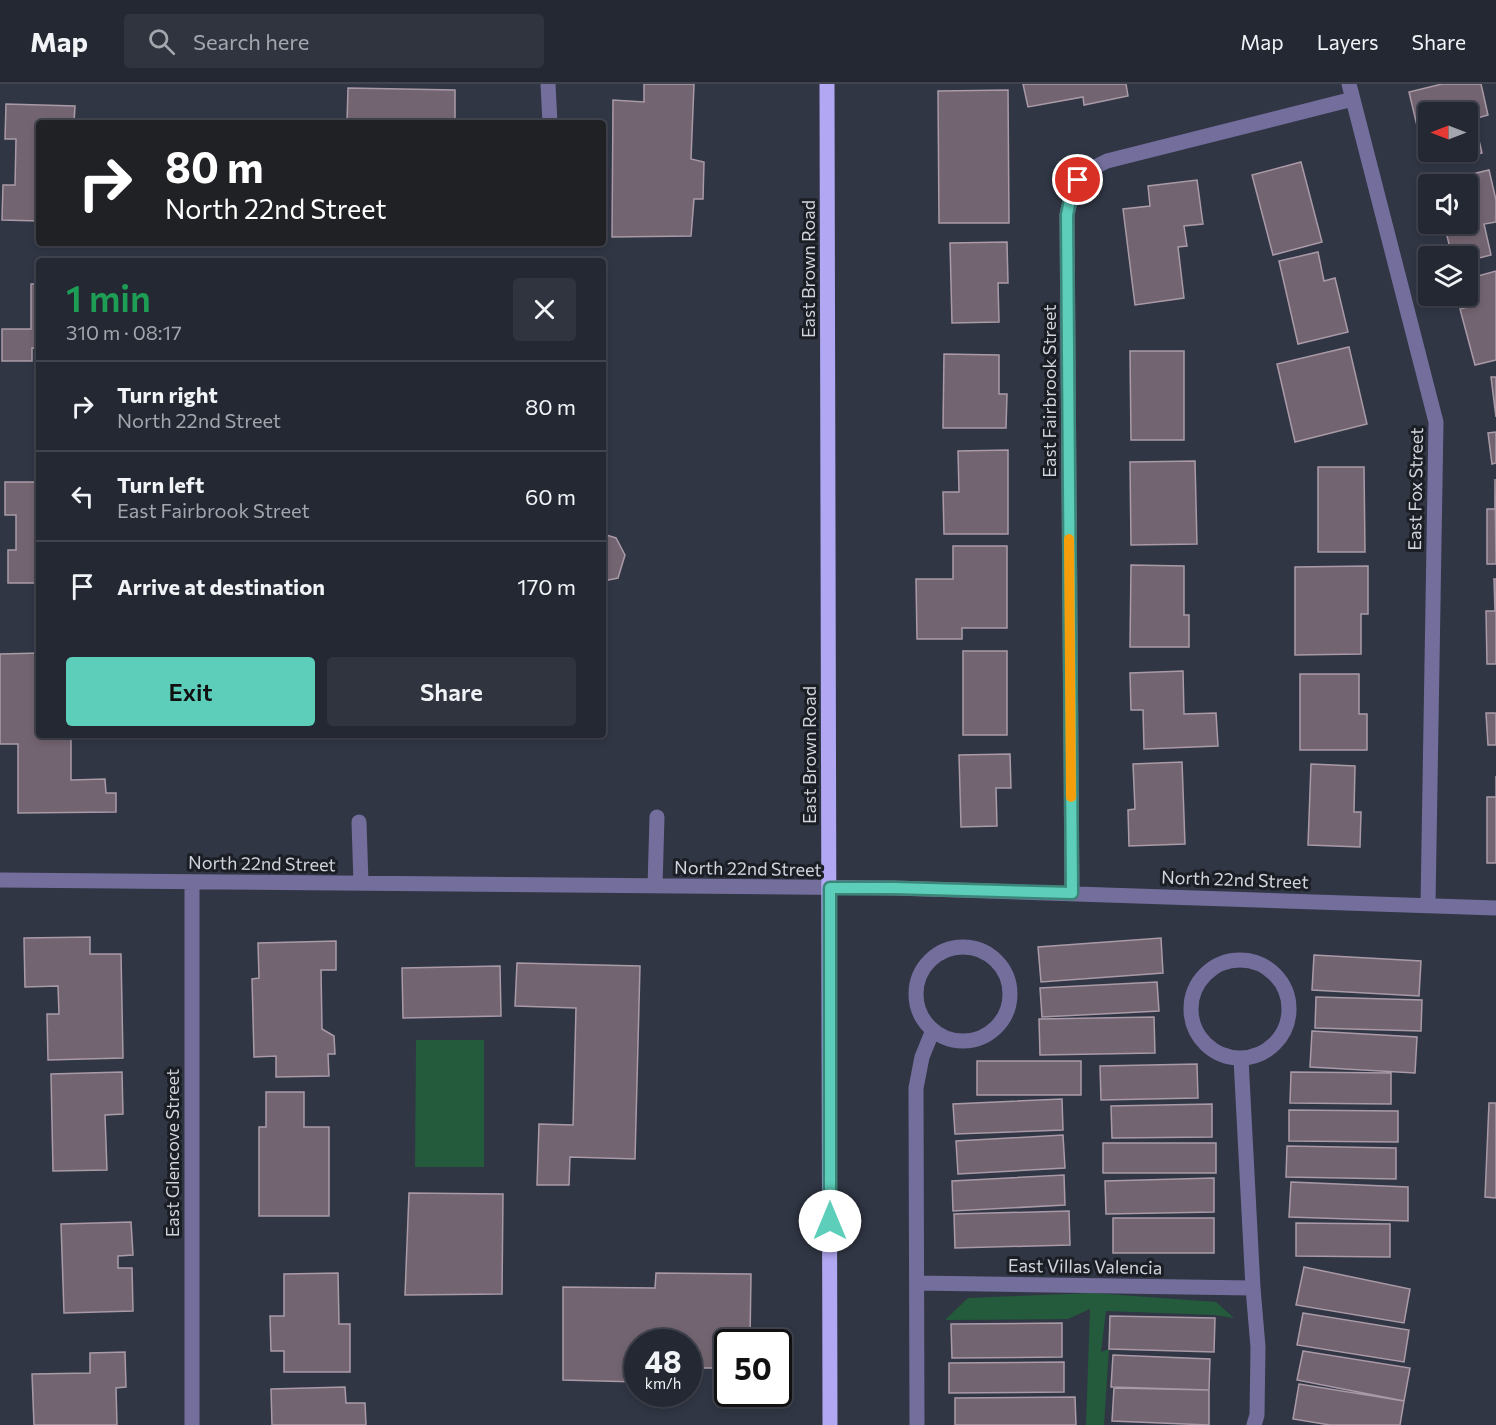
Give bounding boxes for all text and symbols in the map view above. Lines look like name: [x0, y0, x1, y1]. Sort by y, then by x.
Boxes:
search box: [124, 14, 544, 68]
text: Map: [30, 24, 88, 58]
icon: search: [145, 25, 178, 58]
text: Search here: [193, 28, 309, 55]
text: Map: [1240, 29, 1284, 54]
text: Layers: [1317, 29, 1379, 54]
text: Share: [1412, 29, 1466, 54]
north arrow: [1418, 102, 1478, 162]
map controls: [1418, 102, 1478, 306]
text: 80 m: [165, 140, 264, 192]
icon: right: [66, 144, 144, 222]
pin: [1052, 154, 1103, 205]
icon: arrive: [1061, 163, 1094, 196]
button: sound: [1418, 174, 1478, 234]
text: North 22nd Street: [165, 192, 386, 225]
street label: East Brown Road: [797, 200, 819, 338]
button: layers: [1418, 246, 1478, 306]
text: 1 min: [66, 275, 151, 319]
button: close: [513, 278, 576, 341]
street label: East Fairbrook Street: [1038, 304, 1060, 478]
text: 310 m · 08:17: [66, 320, 182, 344]
text: Turn right: [117, 381, 218, 408]
icon: right: [66, 390, 99, 423]
text: 80 m: [525, 393, 576, 420]
text: North 22nd Street: [117, 408, 281, 432]
street label: East Fox Street: [1403, 427, 1427, 551]
text: Turn left: [117, 471, 204, 498]
icon: left: [66, 480, 99, 513]
text: 60 m: [525, 483, 576, 510]
text: East Fairbrook Street: [117, 498, 310, 522]
icon: arrive: [66, 570, 99, 603]
text: Arrive at destination: [117, 573, 325, 600]
text: 170 m: [517, 573, 576, 600]
button: Exit: [66, 657, 315, 726]
button: Share: [327, 657, 576, 726]
street label: East Brown Road: [798, 686, 820, 824]
street label: North 22nd Street: [188, 851, 336, 875]
street label: North 22nd Street: [674, 856, 822, 880]
street label: North 22nd Street: [1161, 865, 1309, 893]
street label: East Glencove Street: [161, 1069, 183, 1237]
position arrow: [798, 1189, 862, 1253]
street label: East Villas Valencia: [1008, 1254, 1162, 1278]
speed limit sign: 50: [714, 1329, 792, 1407]
text: 48: [645, 1342, 681, 1379]
text: km/h: [645, 1374, 681, 1392]

